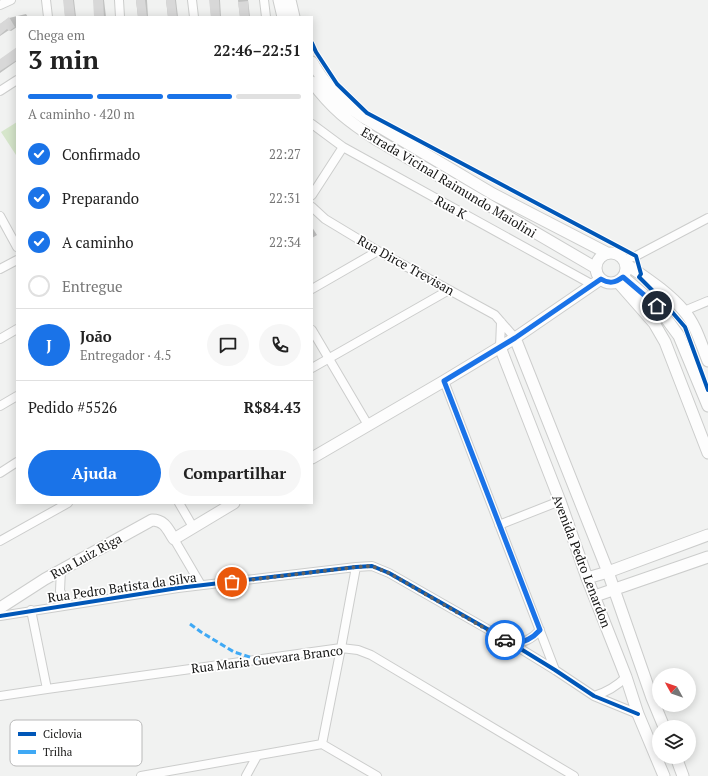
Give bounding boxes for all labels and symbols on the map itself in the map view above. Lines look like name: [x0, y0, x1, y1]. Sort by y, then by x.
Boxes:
street label: Estrada Vicinal Raimundo Maiolini: [358, 122, 540, 242]
street label: Rua K: [432, 191, 471, 223]
street label: Rua Dirce Trevisan: [354, 231, 458, 299]
pin: [640, 289, 674, 323]
street label: Avenida Pedro Lenardon: [548, 492, 616, 630]
street label: Rua Luiz Riga: [47, 529, 125, 583]
pin: [215, 565, 249, 599]
street label: Rua Pedro Batista da Silva: [46, 568, 198, 606]
courier: [485, 620, 525, 660]
street label: Rua Maria Guevara Branco: [190, 641, 344, 677]
north arrow: [652, 668, 696, 712]
legend: [10, 720, 142, 766]
text: Ciclovia: [43, 727, 83, 741]
text: Trilha: [43, 745, 73, 759]

